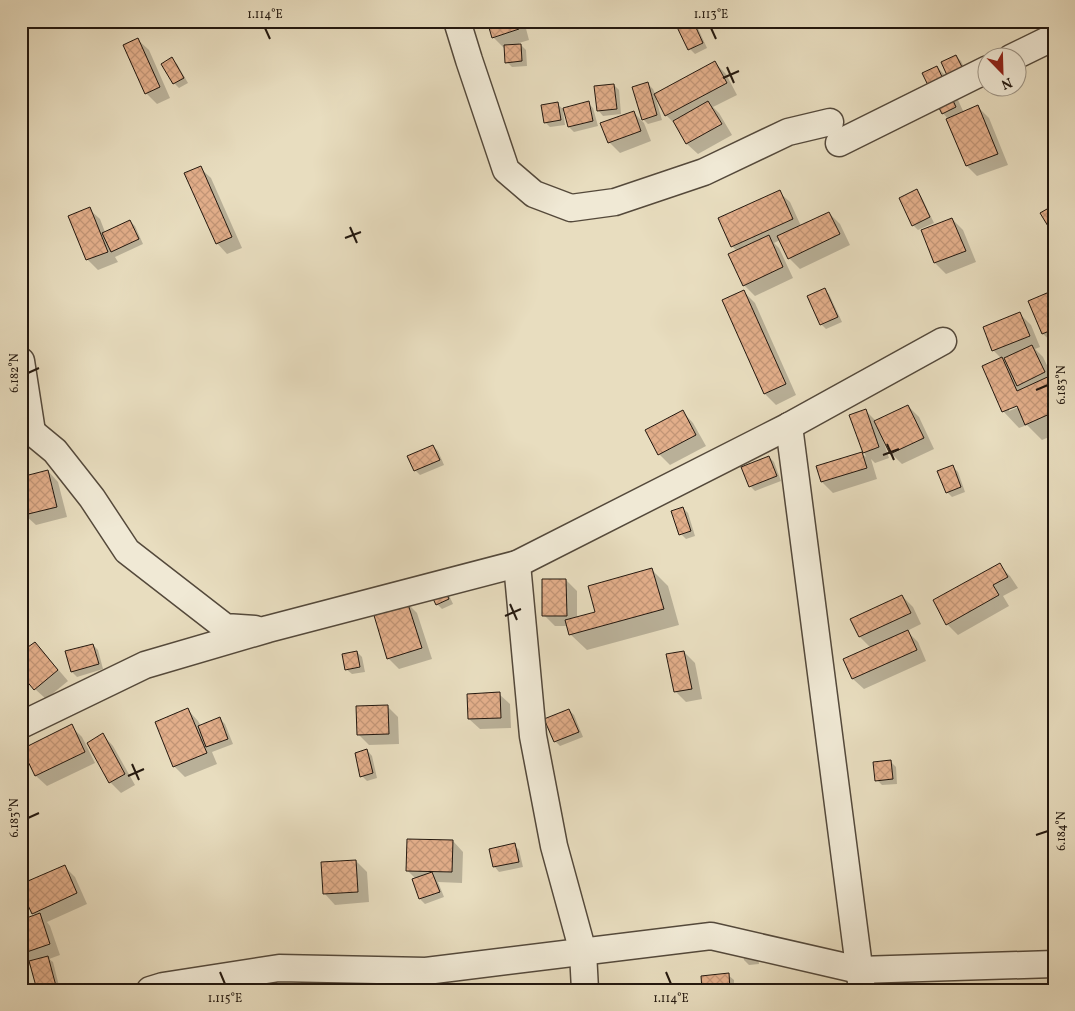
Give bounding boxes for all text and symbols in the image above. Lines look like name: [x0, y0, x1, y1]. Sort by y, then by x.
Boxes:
text: 1.114°E: [247, 7, 283, 23]
text: 1.113°E: [694, 7, 728, 23]
north arrow: [978, 48, 1028, 98]
text: N: [998, 72, 1015, 93]
text: 6.182°N: [7, 353, 23, 393]
text: 6.183°N: [1054, 365, 1070, 405]
text: 6.183°N: [7, 798, 23, 838]
text: 6.184°N: [1054, 811, 1070, 851]
text: 1.115°E: [208, 991, 242, 1007]
text: 1.114°E: [653, 991, 689, 1007]

